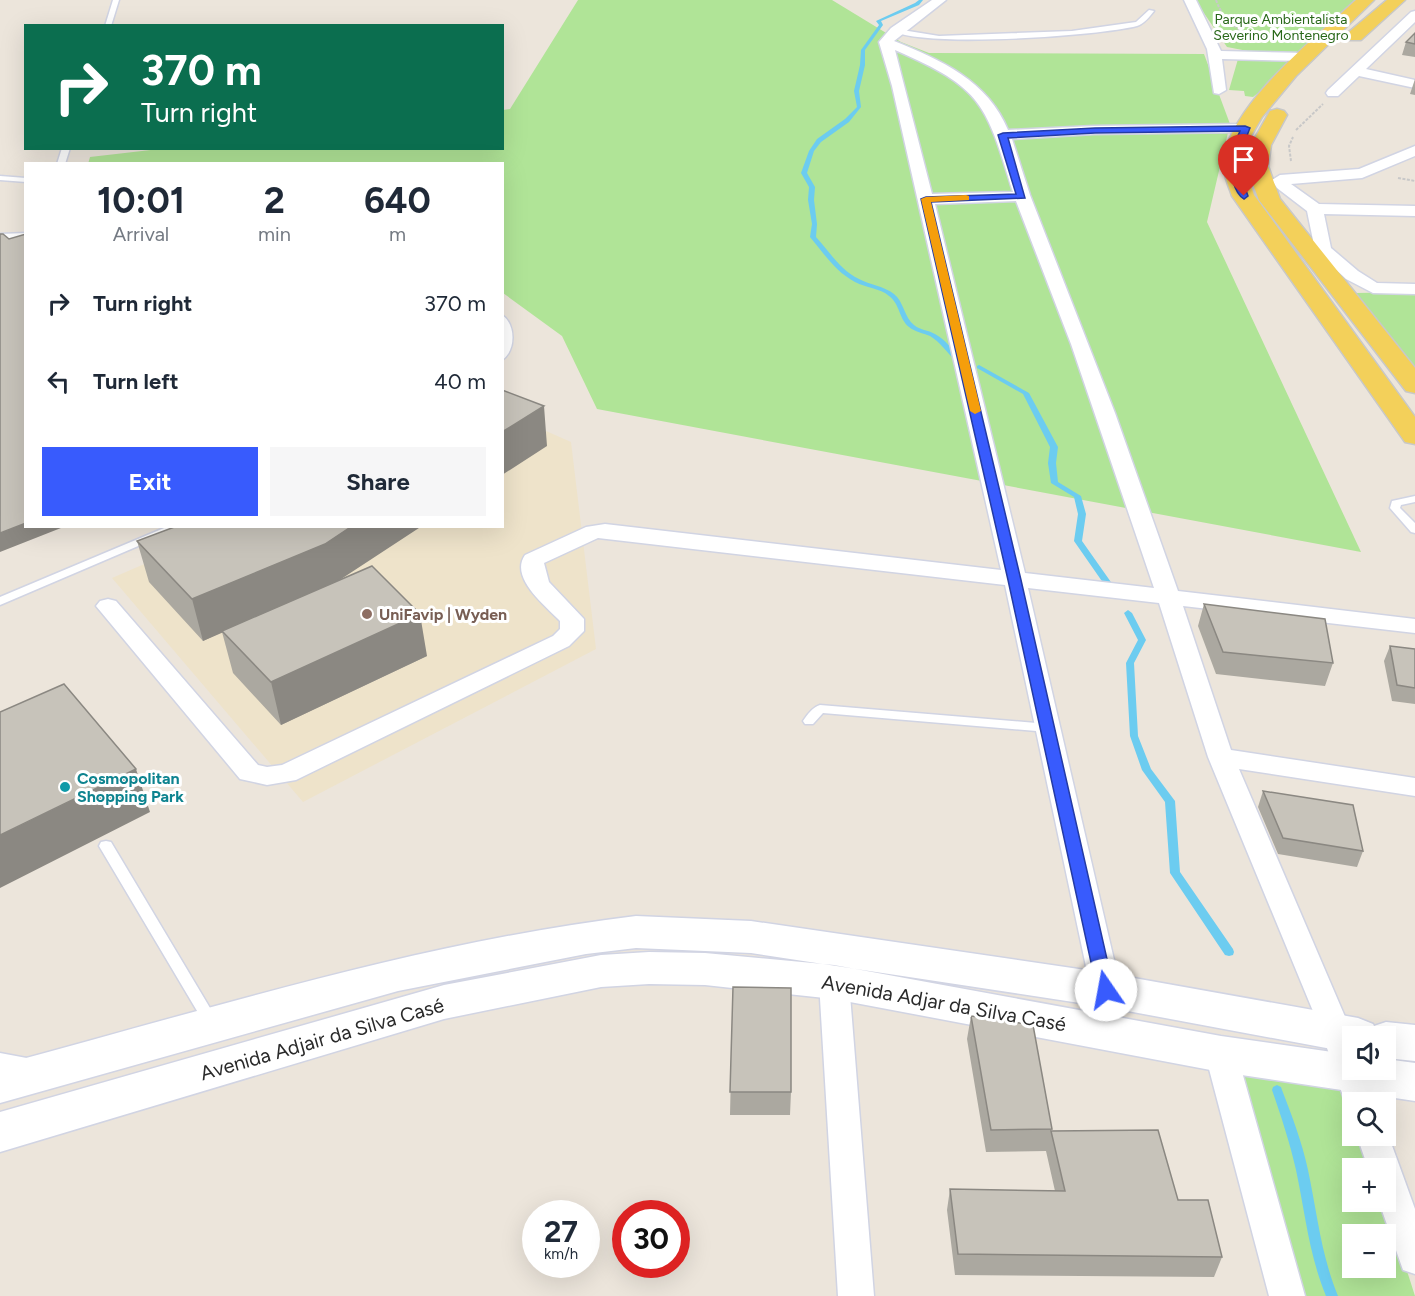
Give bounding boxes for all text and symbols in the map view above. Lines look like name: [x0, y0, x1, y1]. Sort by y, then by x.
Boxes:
park label: Parque Ambientalista Severino Montenegro: [1213, 11, 1349, 44]
text: 370 m: [141, 45, 262, 96]
icon: right: [42, 48, 120, 126]
text: Turn right: [141, 96, 257, 129]
pin: [1218, 134, 1269, 196]
icon: arrive: [1227, 143, 1260, 176]
text: 10:01: [97, 179, 185, 222]
text: 2: [264, 179, 285, 222]
text: 640: [364, 179, 431, 222]
text: Arrival: [113, 222, 169, 246]
text: min: [258, 222, 291, 246]
text: m: [389, 222, 406, 246]
icon: right: [42, 287, 75, 320]
text: Turn right: [93, 290, 192, 317]
text: 370 m: [424, 290, 486, 317]
icon: left: [42, 365, 75, 398]
text: Turn left: [93, 368, 179, 395]
text: 40 m: [434, 368, 486, 395]
button: Exit: [42, 447, 258, 516]
button: Share: [270, 447, 486, 516]
place label: UniFavip | Wyden: [379, 605, 507, 624]
marker: UniFavip | Wyden: [360, 607, 374, 621]
place label: Cosmopolitan Shopping Park: [77, 769, 184, 806]
marker: Cosmopolitan Shopping Park: [58, 780, 72, 794]
position arrow: [1074, 958, 1138, 1022]
street label: Avenida Adjar da Silva Casé: [820, 970, 1068, 1036]
street label: Avenida Adjair da Silva Casé: [197, 993, 447, 1085]
map controls: [1342, 1026, 1396, 1278]
button: sound: [1342, 1026, 1396, 1080]
button: search: [1342, 1092, 1396, 1146]
button: +: [1342, 1158, 1396, 1212]
speed limit sign: 30: [612, 1200, 690, 1278]
text: 27: [544, 1213, 578, 1250]
button: −: [1342, 1224, 1396, 1278]
text: km/h: [544, 1245, 578, 1263]

